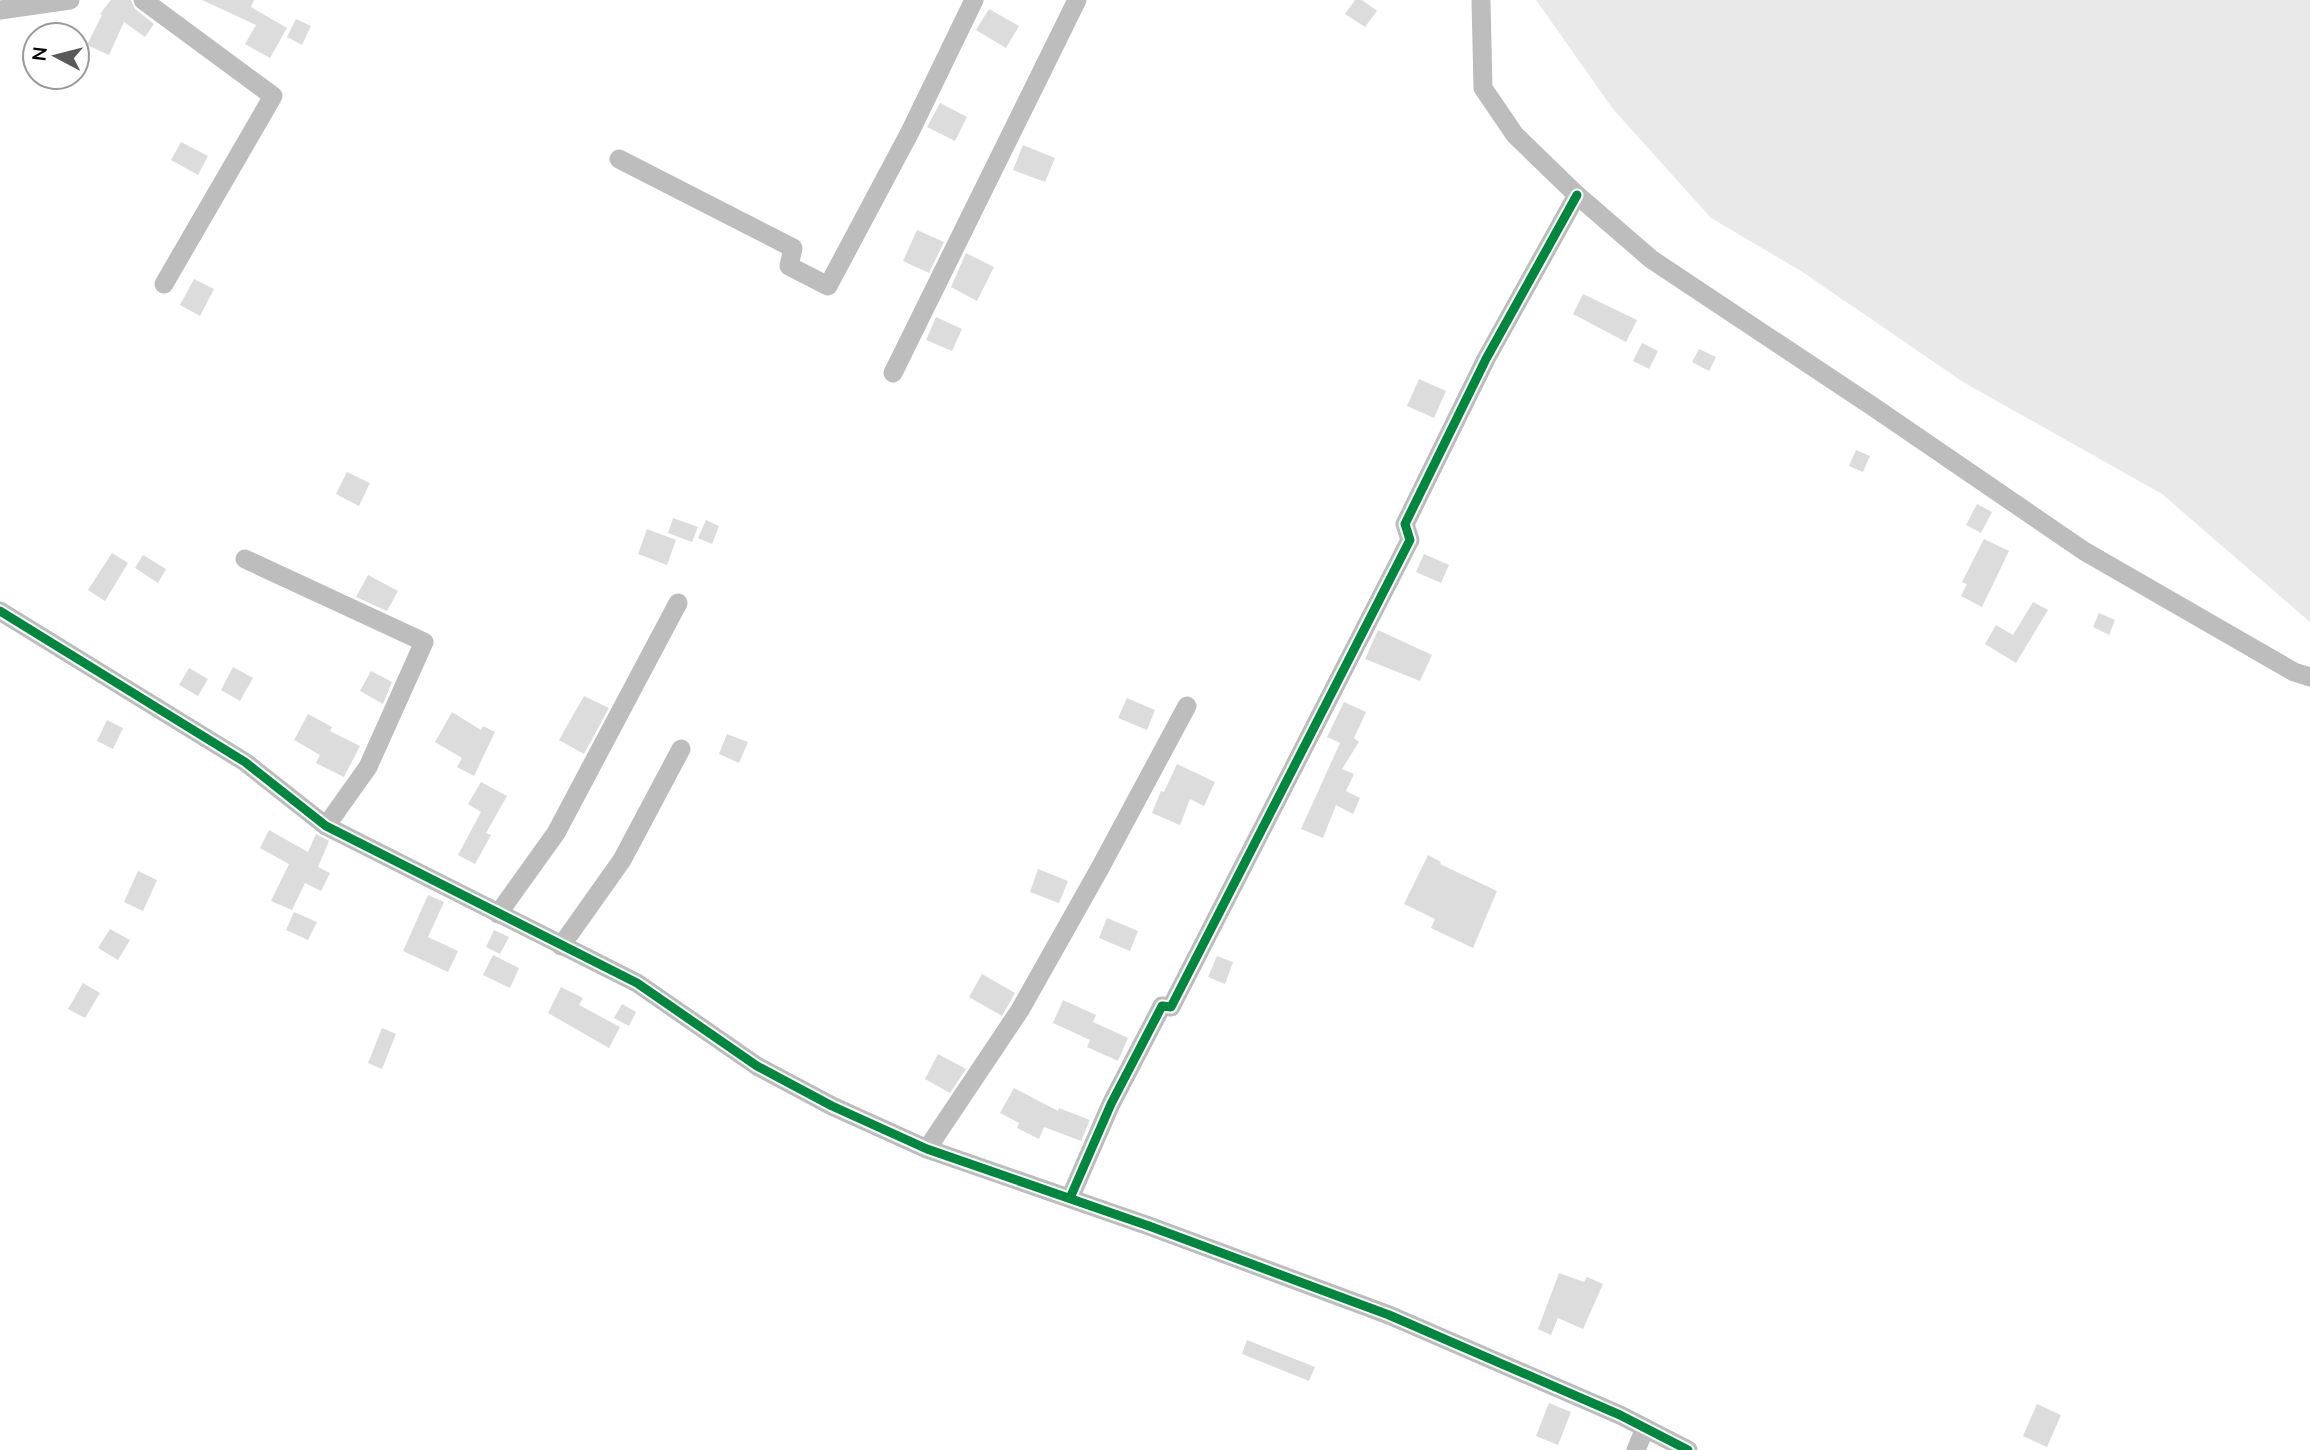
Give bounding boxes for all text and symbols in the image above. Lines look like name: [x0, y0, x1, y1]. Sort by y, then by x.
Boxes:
north arrow: [21, 21, 91, 91]
text: N: [26, 45, 54, 63]

